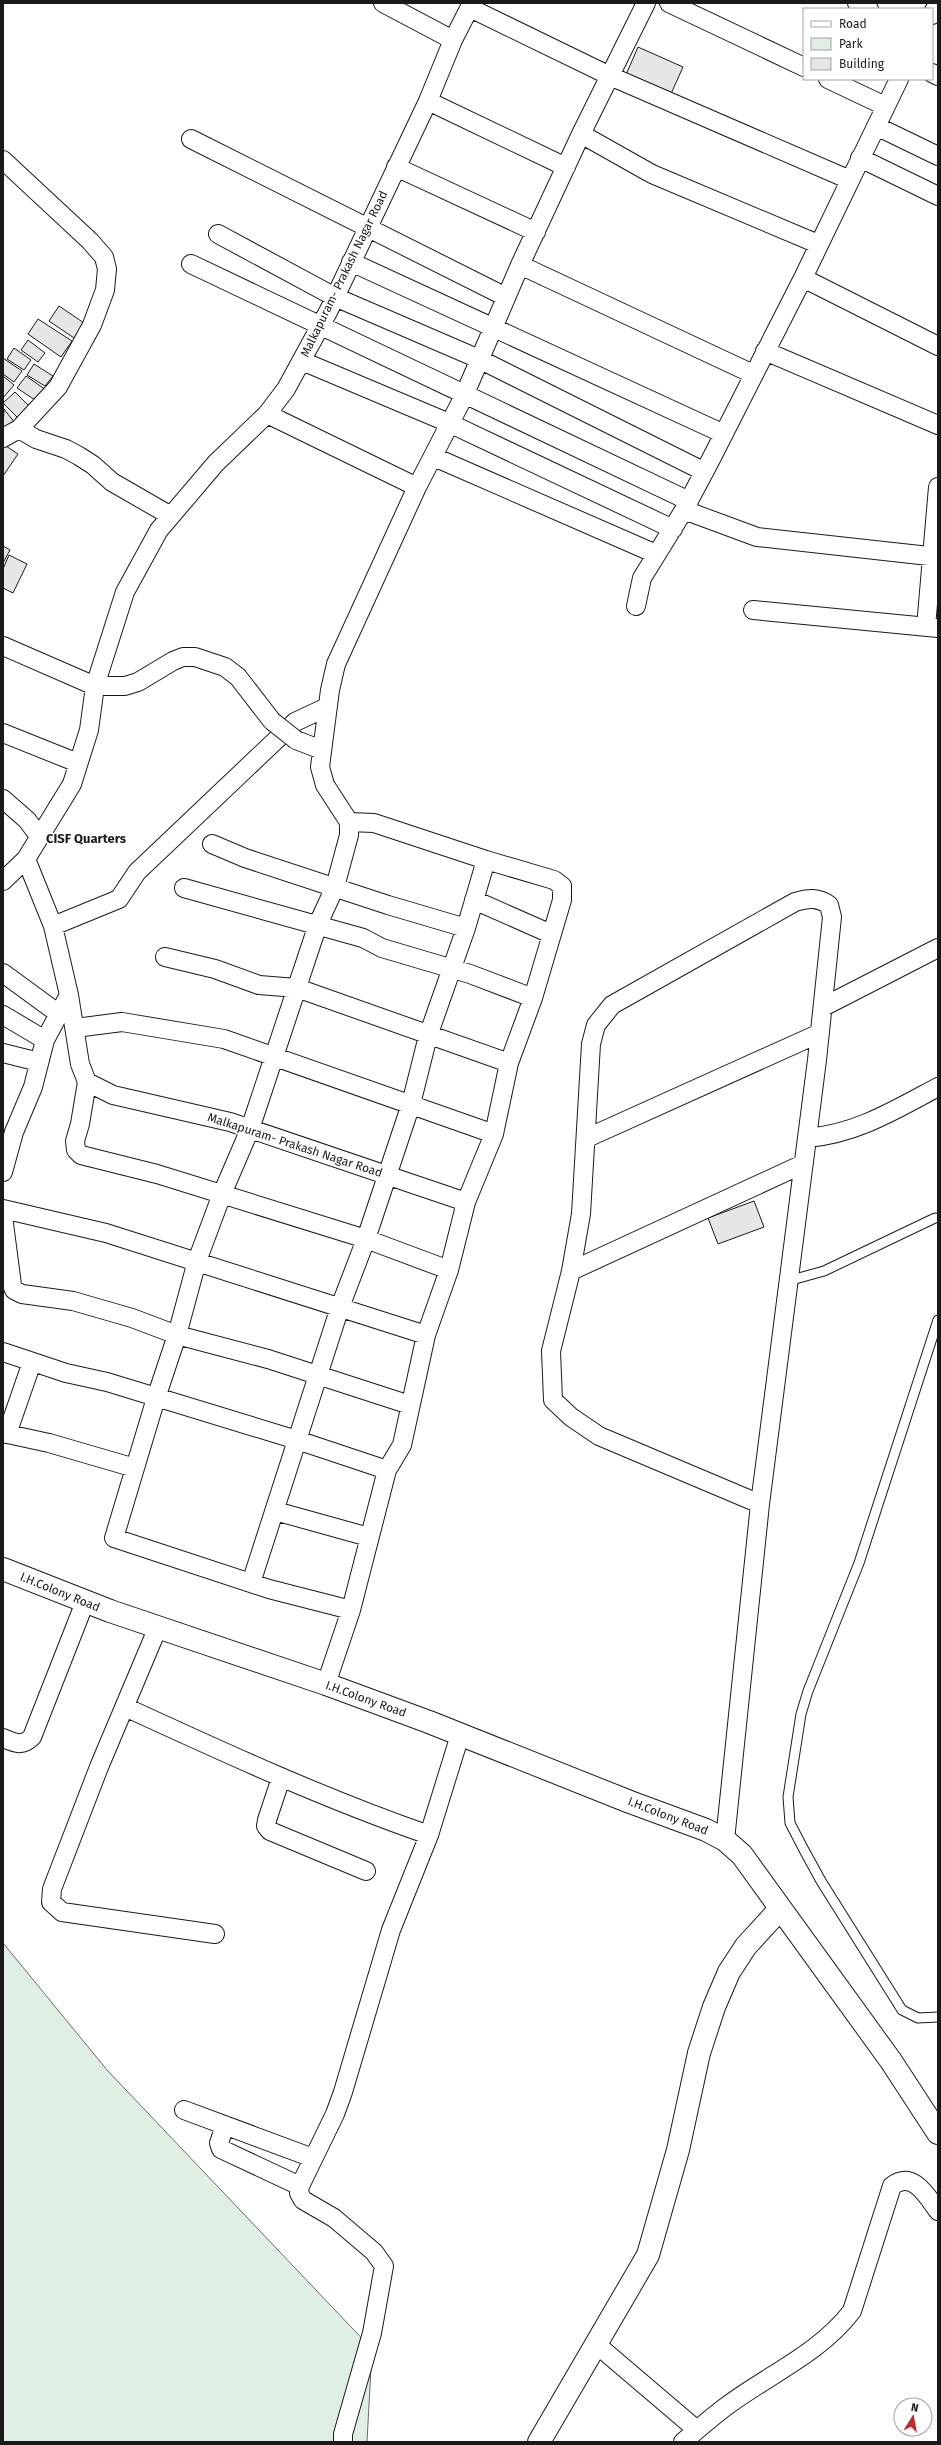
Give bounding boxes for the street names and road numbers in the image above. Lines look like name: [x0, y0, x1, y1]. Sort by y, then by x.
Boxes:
street label: Malkapuram- Prakash Nagar Road: [298, 189, 390, 359]
street label: Malkapuram- Prakash Nagar Road: [206, 1110, 384, 1180]
street label: I.H.Colony Road: [18, 1570, 102, 1614]
street label: I.H.Colony Road: [324, 1678, 408, 1720]
street label: I.H.Colony Road: [626, 1794, 710, 1838]

